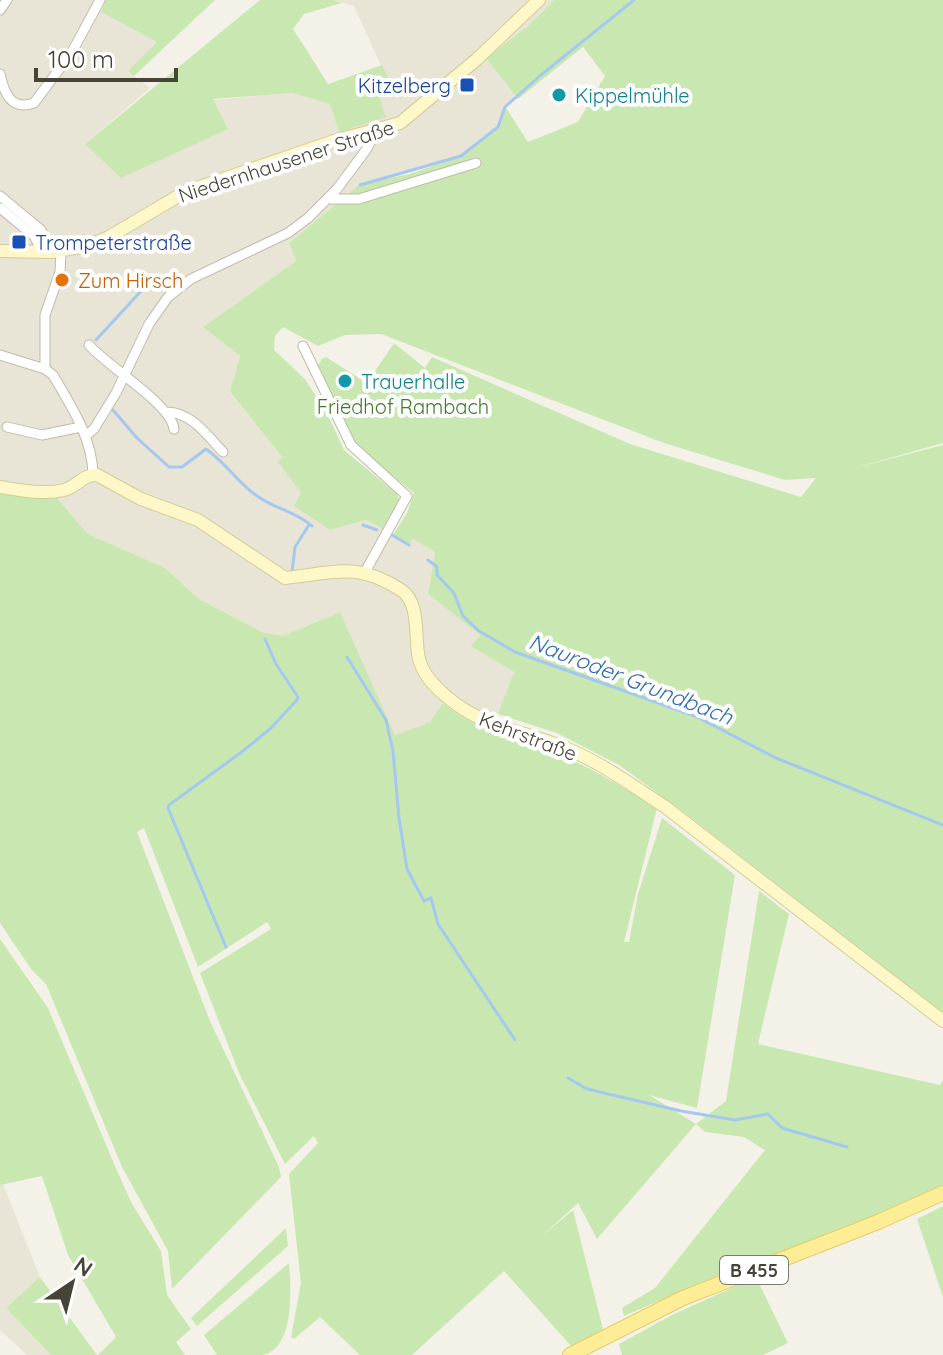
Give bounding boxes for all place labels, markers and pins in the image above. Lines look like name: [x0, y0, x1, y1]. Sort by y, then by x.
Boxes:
place label: Kitzelberg: [358, 73, 451, 98]
marker: Kitzelberg: [458, 76, 476, 94]
place label: Kippelmühle: [575, 83, 690, 108]
marker: Kippelmühle: [550, 86, 568, 104]
place label: Trompeterstraße: [35, 230, 192, 255]
marker: Trompeterstraße: [10, 233, 28, 251]
place label: Zum Hirsch: [78, 268, 183, 293]
marker: Zum Hirsch: [53, 271, 71, 289]
place label: Trauerhalle: [361, 369, 465, 394]
marker: Trauerhalle: [336, 372, 354, 390]

